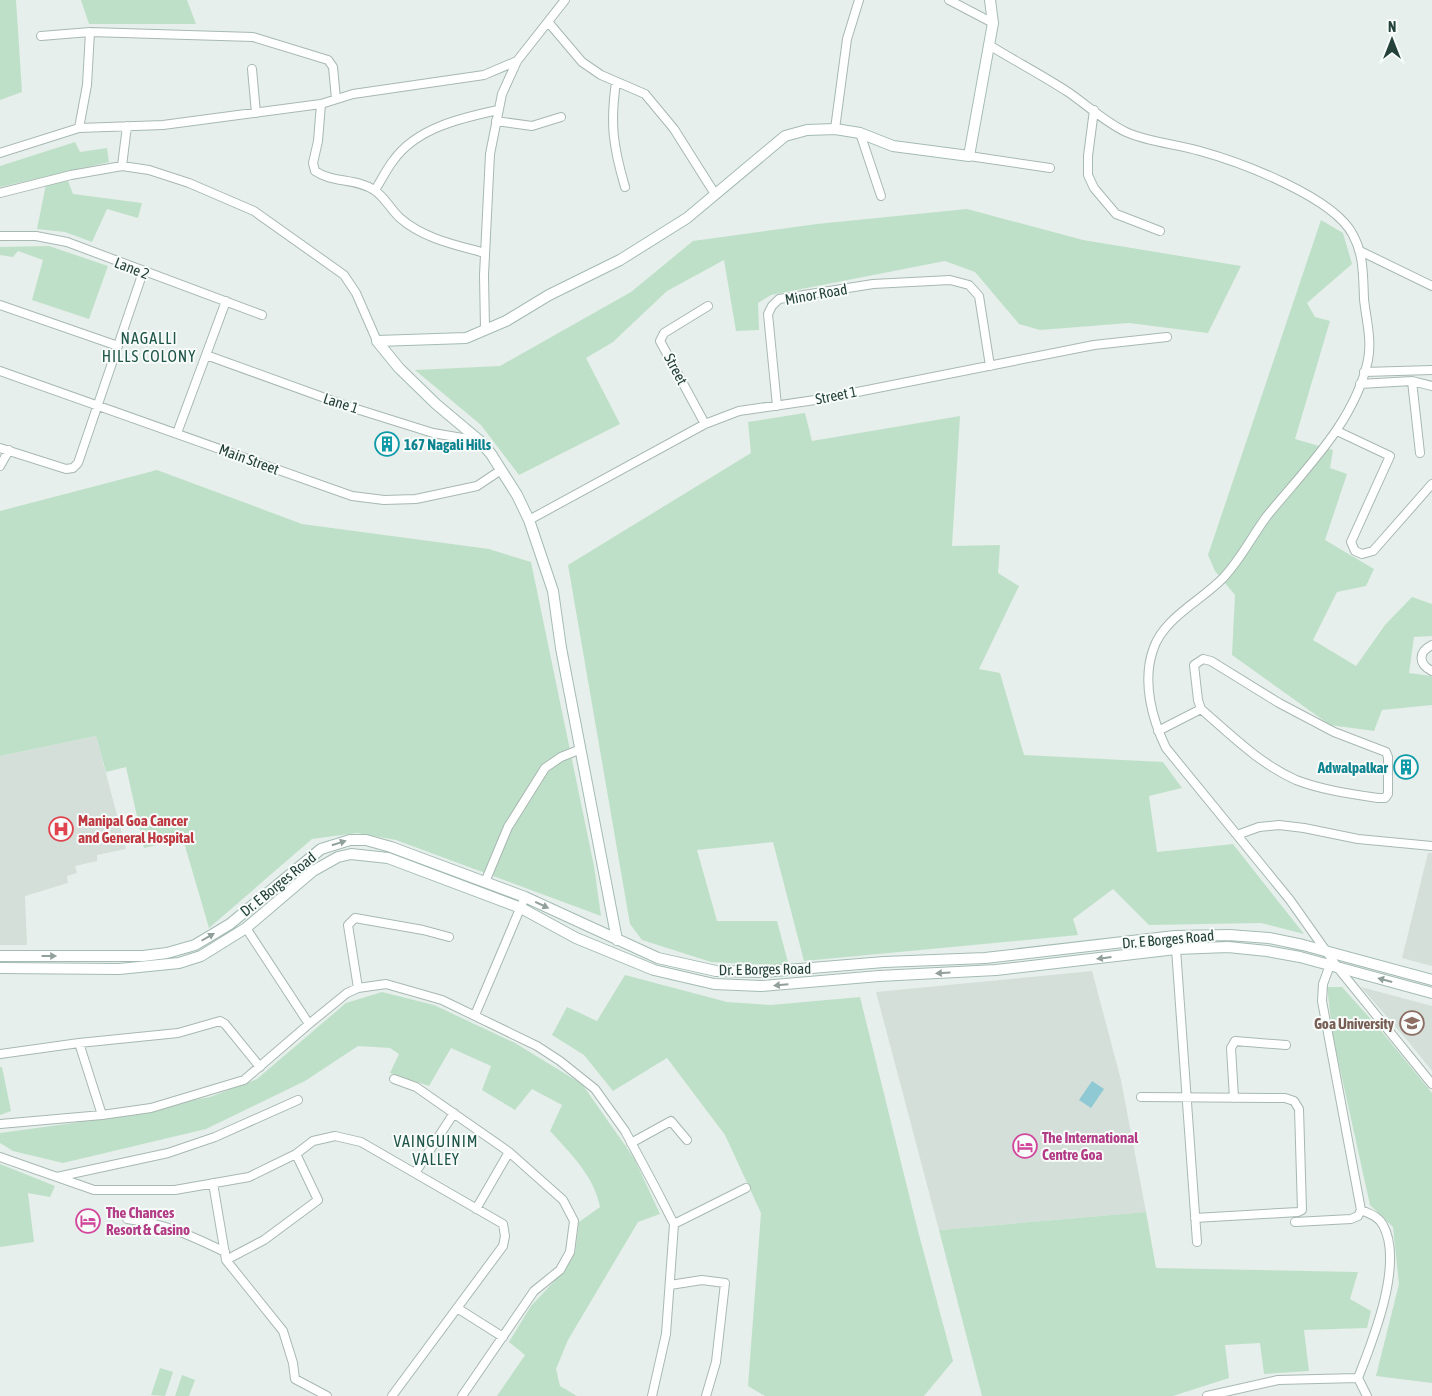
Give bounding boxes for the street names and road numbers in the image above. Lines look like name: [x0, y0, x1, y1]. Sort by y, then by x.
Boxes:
street label: Lane 2: [112, 254, 152, 282]
street label: Minor Road: [784, 280, 848, 308]
street label: Street: [661, 350, 691, 388]
street label: Street 1: [814, 383, 858, 407]
street label: Lane 1: [321, 389, 361, 417]
street label: Main Street: [217, 440, 281, 478]
street label: Dr. E Borges Road: [237, 848, 319, 920]
street label: Dr. E Borges Road: [1121, 927, 1215, 951]
street label: Dr. E Borges Road: [719, 960, 811, 978]

